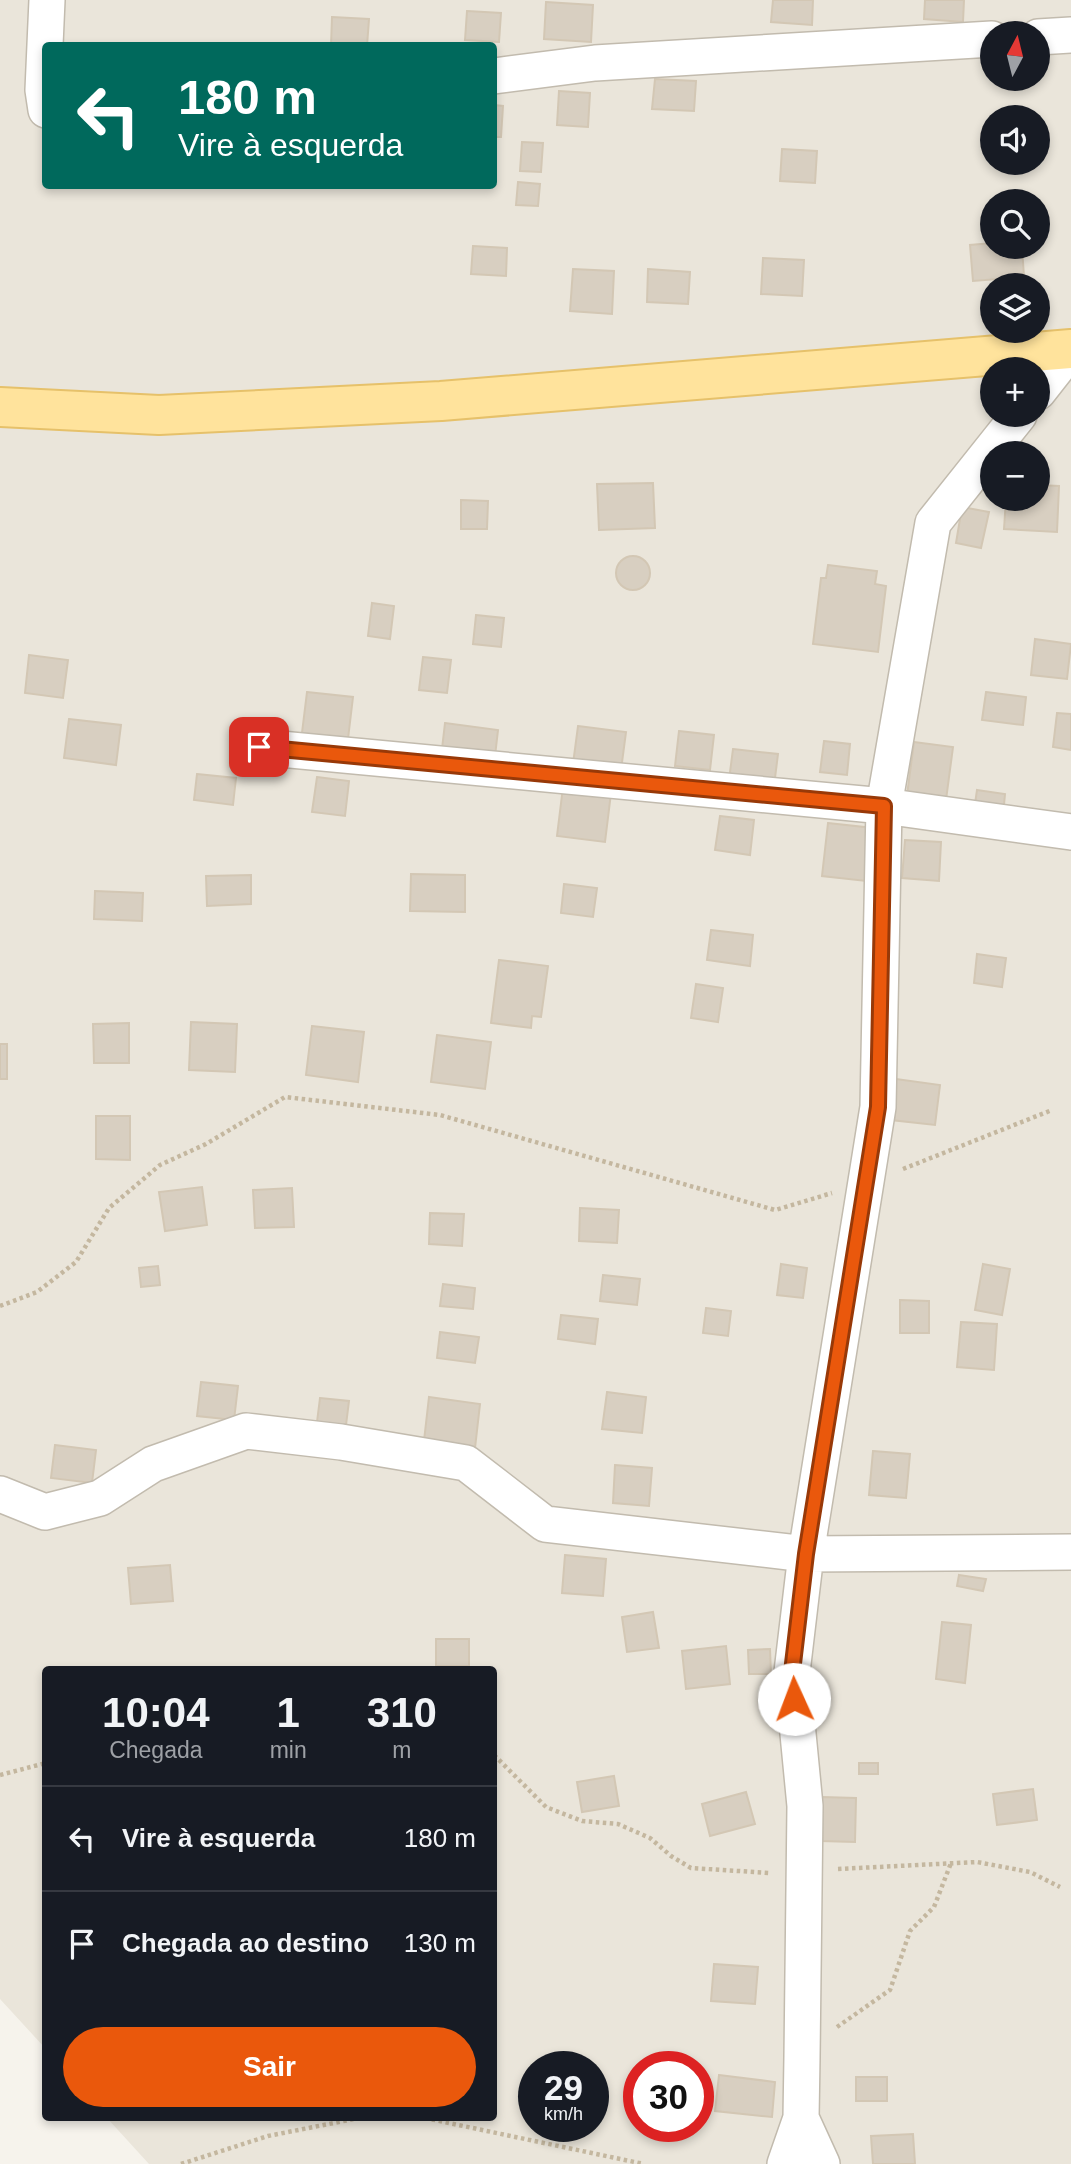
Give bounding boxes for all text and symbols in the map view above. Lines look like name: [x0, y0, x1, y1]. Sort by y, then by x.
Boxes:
north arrow: [980, 21, 1050, 91]
map controls: [980, 21, 1050, 511]
icon: left: [63, 70, 154, 161]
text: 180 m: [178, 70, 317, 124]
button: sound: [980, 105, 1050, 175]
text: Vire à esquerda: [178, 127, 403, 163]
button: search: [980, 189, 1050, 259]
button: layers: [980, 273, 1050, 343]
button: +: [980, 357, 1050, 427]
button: −: [980, 441, 1050, 511]
pin: [229, 717, 289, 777]
icon: arrive: [240, 728, 278, 766]
position arrow: [757, 1662, 831, 1736]
text: 10:04: [102, 1689, 210, 1736]
text: 1: [276, 1689, 300, 1736]
text: 310: [367, 1689, 437, 1736]
text: Chegada: [109, 1737, 203, 1763]
text: min: [270, 1737, 307, 1763]
text: m: [392, 1737, 411, 1763]
icon: left: [63, 1820, 101, 1858]
text: Vire à esquerda: [122, 1823, 315, 1853]
text: 180 m: [404, 1823, 476, 1853]
icon: arrive: [63, 1925, 101, 1963]
text: Chegada ao destino: [122, 1928, 369, 1958]
text: 130 m: [404, 1928, 476, 1958]
button: Sair: [63, 2027, 476, 2107]
speed limit sign: 30: [623, 2051, 714, 2142]
text: 29: [544, 2068, 583, 2107]
text: km/h: [544, 2104, 583, 2124]

